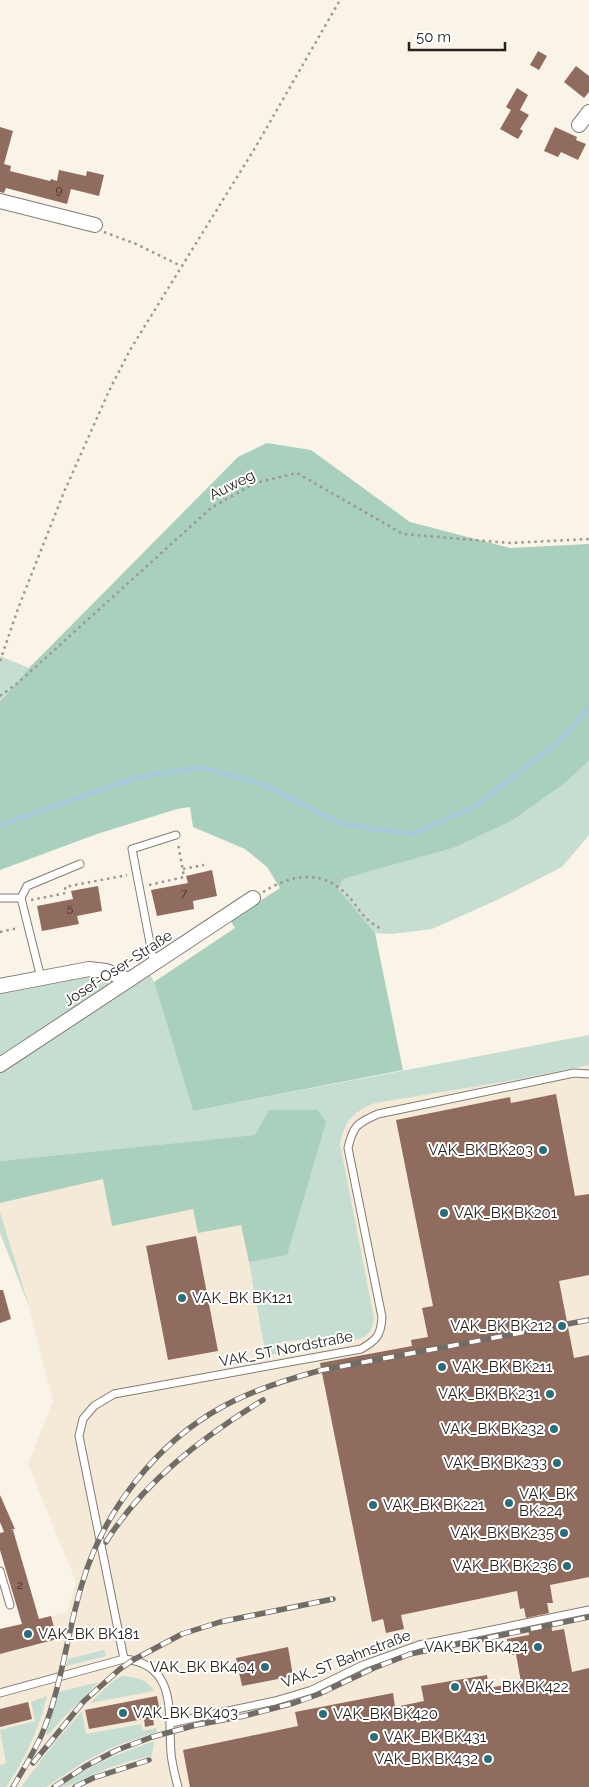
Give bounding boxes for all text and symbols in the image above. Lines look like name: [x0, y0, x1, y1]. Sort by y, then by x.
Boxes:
scale bar: [409, 20, 505, 52]
text: 50 m: [416, 28, 451, 46]
house number: 9: [55, 183, 63, 197]
street label: Auweg: [206, 466, 258, 504]
house number: 7: [181, 886, 188, 900]
house number: 5: [67, 901, 74, 915]
street label: Josef-Oser-Straße: [60, 926, 176, 1010]
place label: VAK_BK BK203: [428, 1141, 533, 1159]
marker: VAK_BK BK203: [537, 1144, 549, 1156]
place label: VAK_BK BK201: [454, 1204, 558, 1222]
marker: VAK_BK BK201: [438, 1207, 450, 1219]
place label: VAK_BK BK121: [192, 1289, 293, 1307]
marker: VAK_BK BK121: [176, 1292, 188, 1304]
place label: VAK_BK BK212: [450, 1317, 552, 1335]
marker: VAK_BK BK212: [556, 1320, 568, 1332]
street label: VAK_ST Nordstraße: [218, 1327, 355, 1371]
place label: VAK_BK BK211: [452, 1358, 553, 1376]
marker: VAK_BK BK211: [436, 1361, 448, 1373]
place label: VAK_BK BK231: [438, 1385, 541, 1403]
marker: VAK_BK BK231: [544, 1388, 556, 1400]
place label: VAK_BK BK232: [441, 1420, 544, 1438]
marker: VAK_BK BK232: [548, 1423, 560, 1435]
place label: VAK_BK BK233: [443, 1454, 547, 1472]
marker: VAK_BK BK233: [551, 1457, 563, 1469]
place label: VAK_BK BK224: [519, 1485, 576, 1520]
place label: VAK_BK BK221: [383, 1496, 485, 1514]
marker: VAK_BK BK224: [503, 1497, 515, 1509]
marker: VAK_BK BK221: [367, 1499, 379, 1511]
place label: VAK_BK BK235: [450, 1524, 554, 1542]
marker: VAK_BK BK235: [558, 1527, 570, 1539]
place label: VAK_BK BK236: [452, 1557, 557, 1575]
marker: VAK_BK BK236: [561, 1560, 573, 1572]
house number: 2: [17, 1578, 23, 1592]
place label: VAK_BK BK181: [38, 1625, 140, 1643]
street label: VAK_ST Bahnstraße: [279, 1626, 413, 1692]
marker: VAK_BK BK181: [22, 1628, 34, 1640]
place label: VAK_BK BK424: [424, 1638, 528, 1656]
marker: VAK_BK BK424: [532, 1641, 544, 1653]
place label: VAK_BK BK404: [150, 1658, 255, 1676]
marker: VAK_BK BK404: [259, 1661, 271, 1673]
place label: VAK_BK BK422: [465, 1678, 569, 1696]
marker: VAK_BK BK422: [449, 1681, 461, 1693]
place label: VAK_BK BK403: [133, 1704, 238, 1722]
place label: VAK_BK BK420: [333, 1705, 438, 1723]
marker: VAK_BK BK403: [117, 1707, 129, 1719]
marker: VAK_BK BK420: [317, 1708, 329, 1720]
place label: VAK_BK BK431: [384, 1728, 487, 1746]
marker: VAK_BK BK431: [368, 1731, 380, 1743]
place label: VAK_BK BK432: [374, 1750, 478, 1768]
marker: VAK_BK BK432: [482, 1753, 494, 1765]

